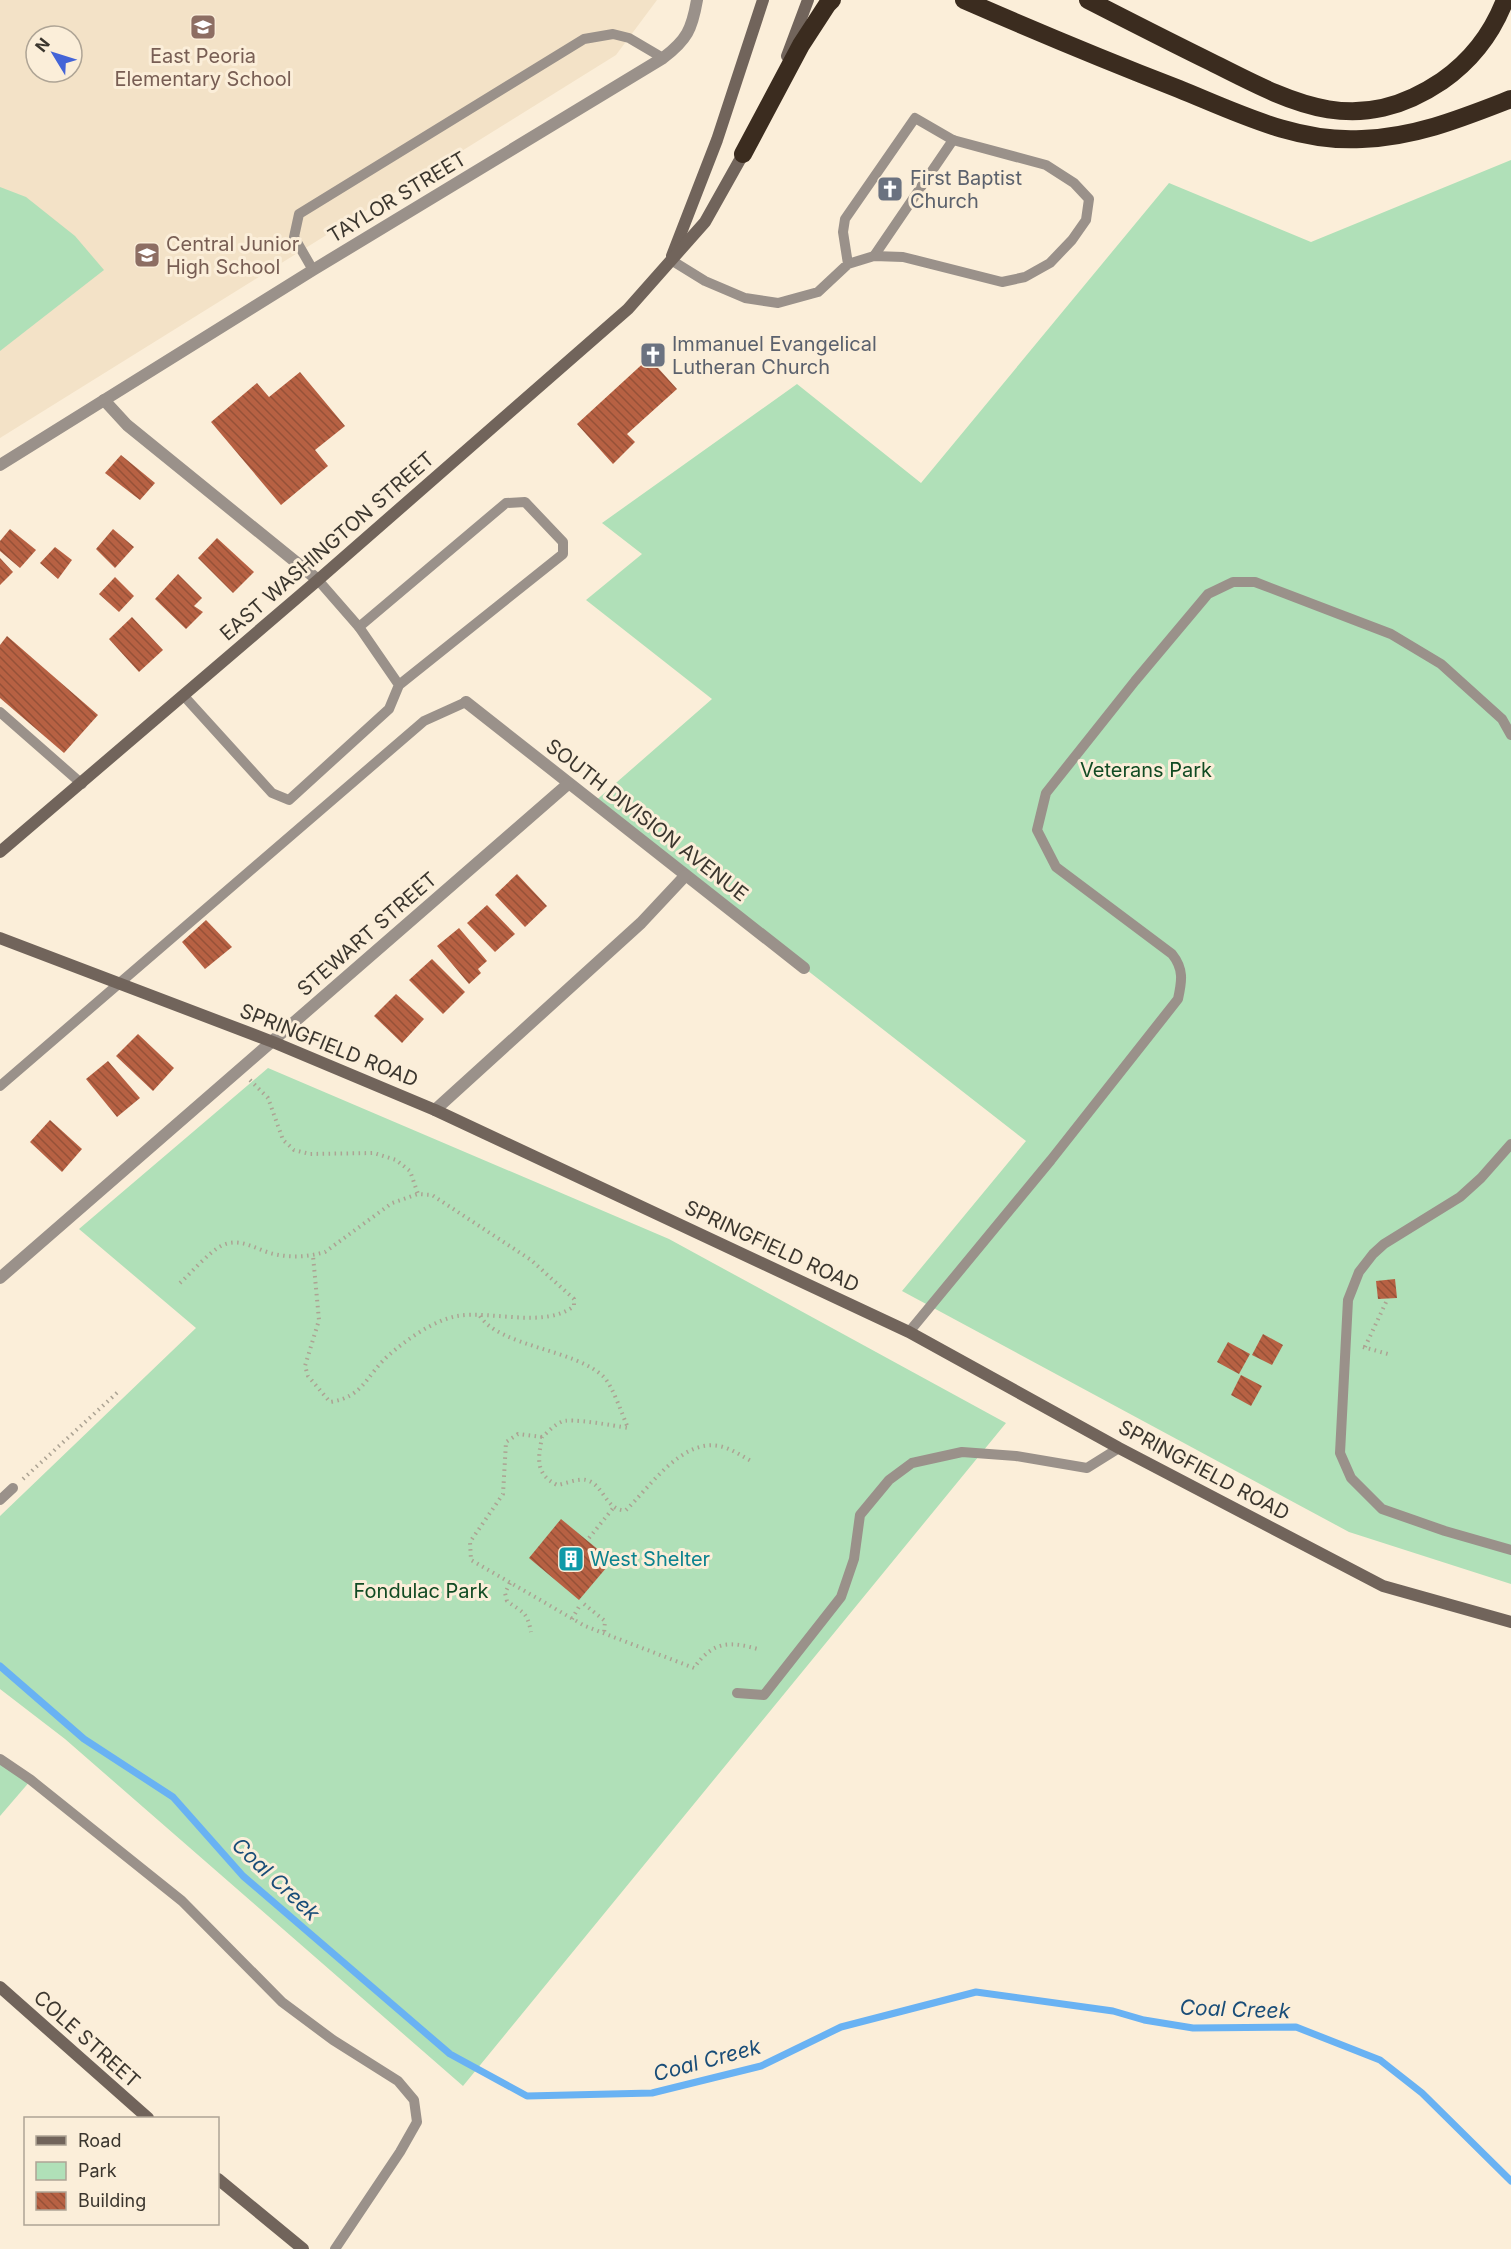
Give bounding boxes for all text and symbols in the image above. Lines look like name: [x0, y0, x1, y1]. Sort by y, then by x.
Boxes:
school or university icon: East Peoria Elementary School: [188, 12, 218, 42]
north arrow: [24, 24, 84, 84]
text: N: [31, 34, 54, 56]
place label: East Peoria Elementary School: [114, 44, 292, 91]
street label: TAYLOR STREET: [323, 146, 471, 248]
place label: First Baptist Church: [910, 166, 1022, 213]
church icon: First Baptist Church: [875, 174, 905, 204]
place label: Central Junior High School: [166, 232, 300, 279]
school or university icon: Central Junior High School: [132, 240, 162, 270]
place label: Immanuel Evangelical Lutheran Church: [672, 332, 877, 379]
church icon: Immanuel Evangelical Lutheran Church: [638, 340, 668, 370]
street label: EAST WASHINGTON STREET: [215, 446, 439, 646]
street label: SOUTH DIVISION AVENUE: [541, 734, 753, 906]
park label: Veterans Park: [1080, 758, 1212, 782]
street label: STEWART STREET: [292, 867, 442, 1001]
street label: SPRINGFIELD ROAD: [236, 998, 422, 1092]
street label: SPRINGFIELD ROAD: [681, 1195, 863, 1297]
street label: SPRINGFIELD ROAD: [1114, 1415, 1294, 1525]
building icon: West Shelter: [556, 1544, 586, 1574]
place label: West Shelter: [590, 1547, 711, 1571]
park label: Fondulac Park: [354, 1579, 488, 1603]
water label: Coal Creek: [227, 1832, 325, 1926]
street label: COLE STREET: [29, 1985, 145, 2093]
water label: Coal Creek: [1179, 1995, 1291, 2023]
water label: Coal Creek: [650, 2034, 764, 2086]
legend: [24, 2117, 219, 2225]
text: Road: [78, 2130, 121, 2151]
text: Park: [78, 2160, 117, 2181]
text: Building: [78, 2190, 146, 2211]

